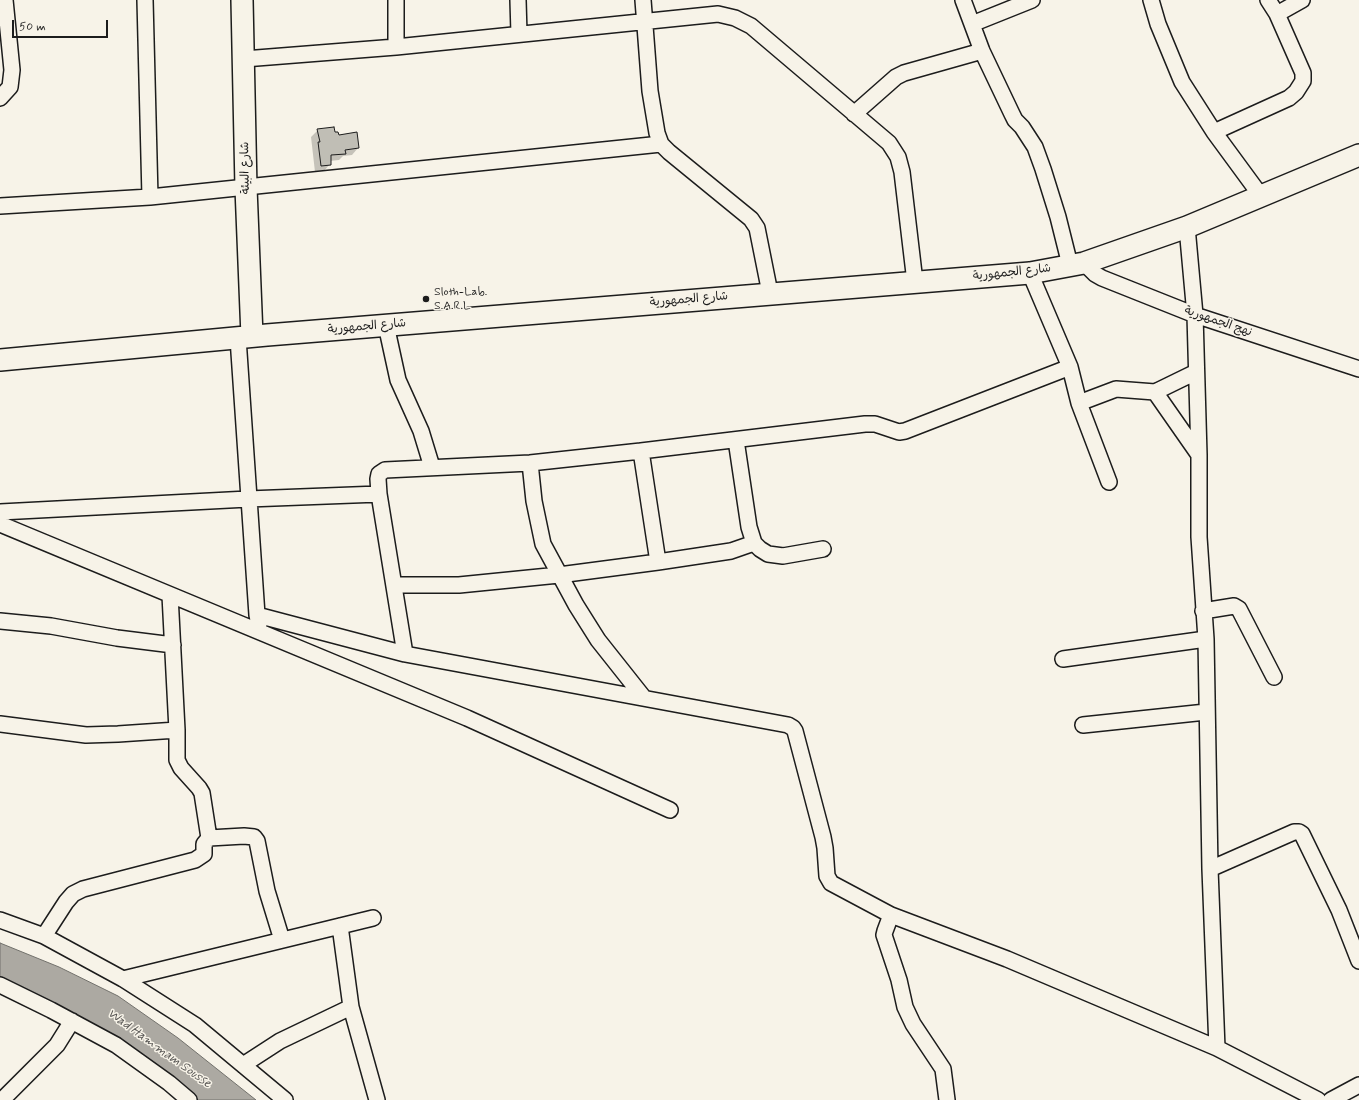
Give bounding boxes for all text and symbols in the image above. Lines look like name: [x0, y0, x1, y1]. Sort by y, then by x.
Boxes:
scale bar: [14, 12, 110, 38]
text: 50 m: [19, 19, 46, 35]
street label: شارع البيئة: [238, 142, 254, 194]
street label: شارع الجمهورية: [972, 262, 1052, 284]
place label: Sloth-Lab. S.A.R.L: [434, 285, 487, 313]
street label: شارع الجمهورية: [649, 289, 729, 311]
marker: Sloth-Lab. S.A.R.L: [421, 294, 431, 304]
street label: نهج الجمهورية: [1182, 304, 1254, 340]
street label: شارع الجمهورية: [327, 316, 407, 338]
water label: Wad Hammam Sousse: [104, 1006, 214, 1092]

